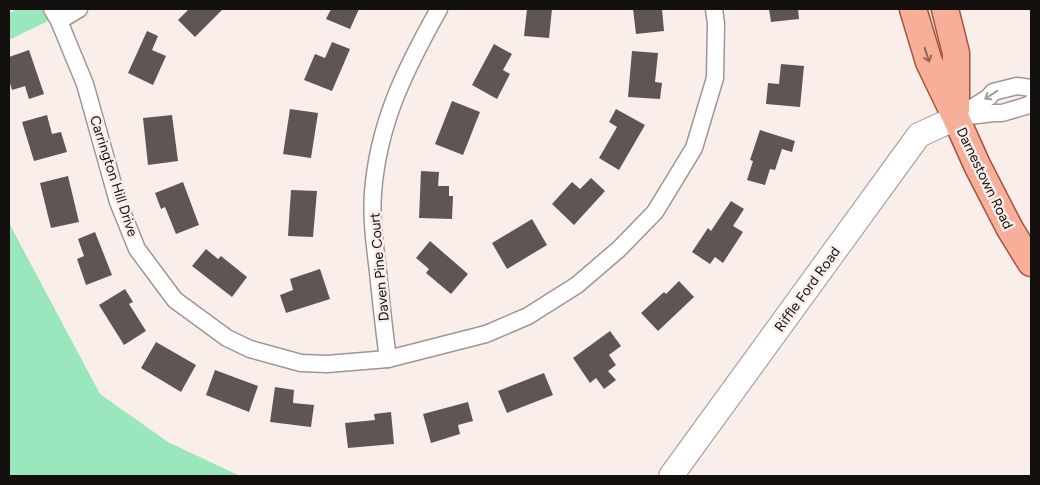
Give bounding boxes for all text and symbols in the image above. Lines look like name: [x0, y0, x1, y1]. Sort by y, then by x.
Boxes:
one-way arrow: [923, 47, 933, 63]
one-way arrow: [984, 90, 998, 101]
street label: Carrington Hill Drive: [86, 113, 141, 239]
street label: Darnestown Road: [953, 125, 1017, 232]
street label: Daven Pine Court: [366, 212, 393, 322]
street label: Riffle Ford Road: [771, 244, 844, 335]

